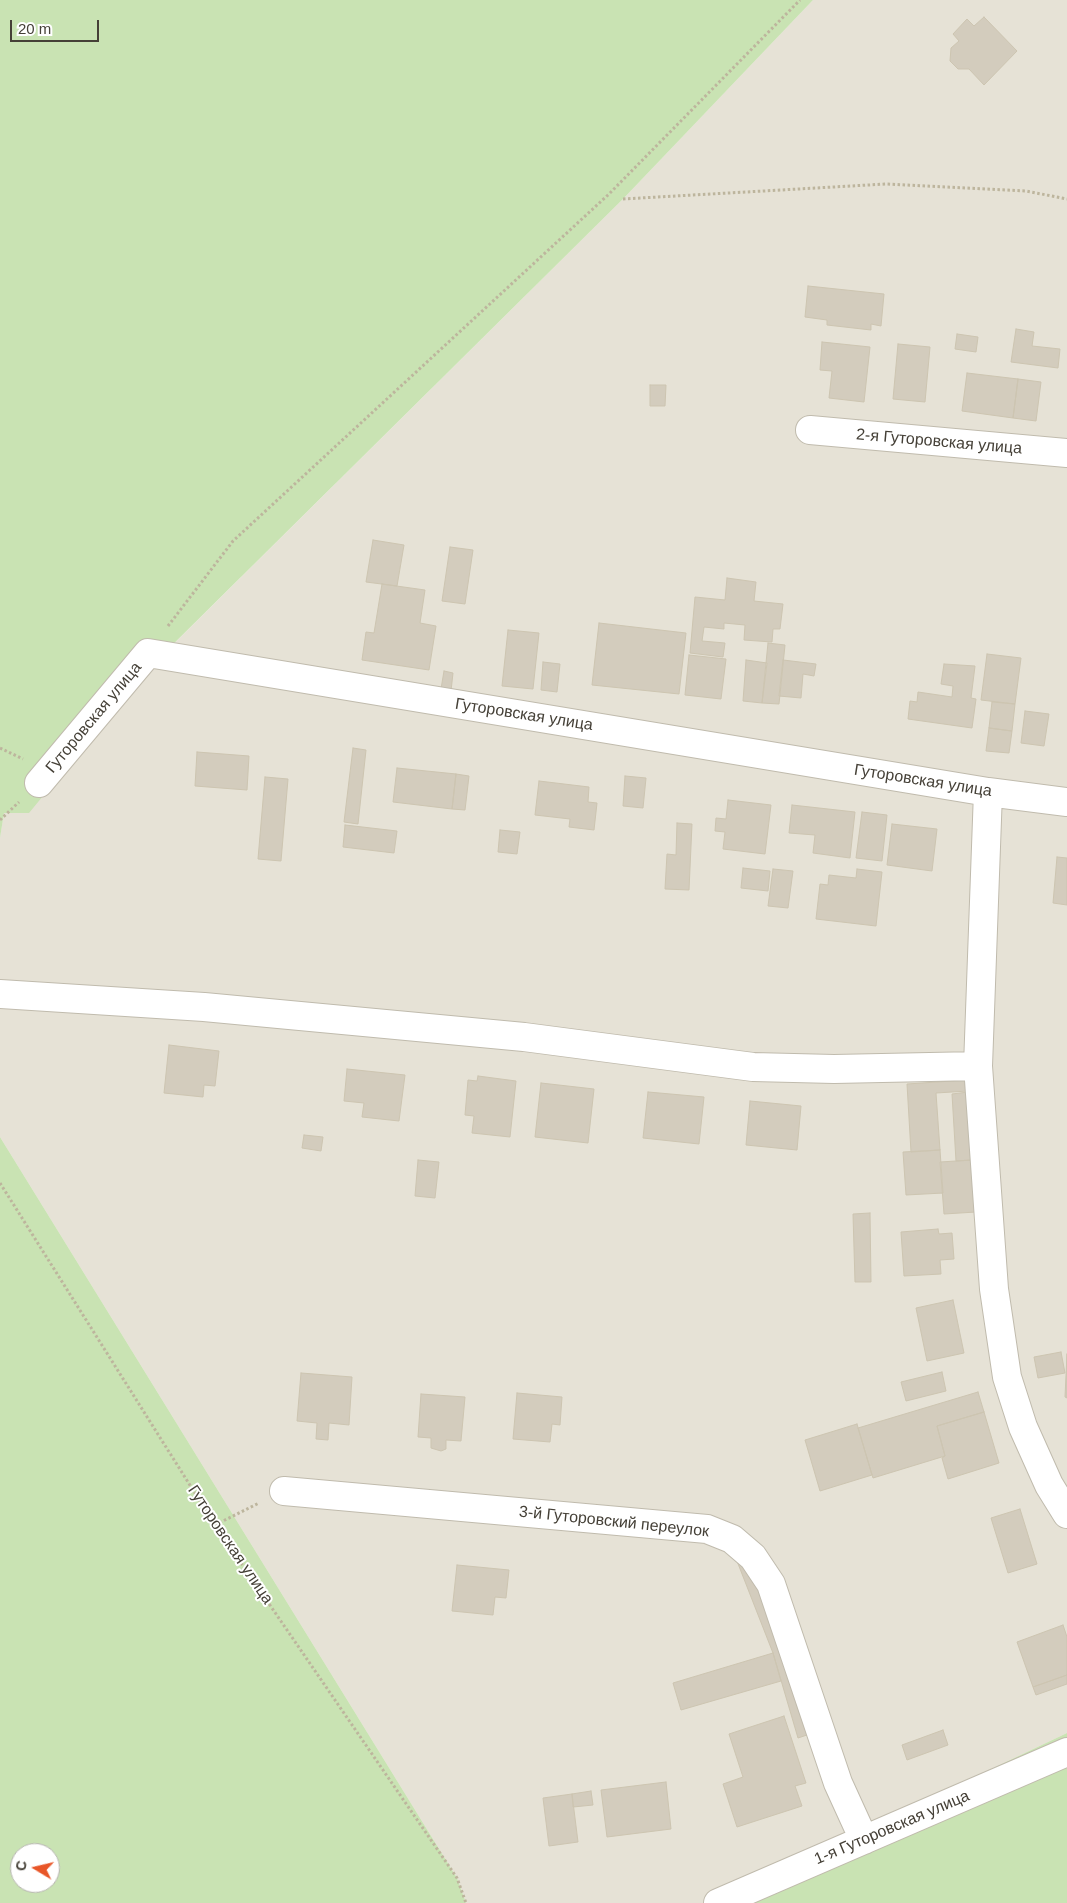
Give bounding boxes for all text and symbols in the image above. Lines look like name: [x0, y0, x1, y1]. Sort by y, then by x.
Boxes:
scale bar: [12, 10, 101, 42]
text: 20 m: [18, 20, 51, 37]
street label: 2-я Гуторовская улица: [855, 425, 1023, 459]
street label: Гуторовская улица: [42, 659, 146, 777]
street label: Гуторовская улица: [454, 695, 594, 735]
street label: Гуторовская улица: [853, 761, 993, 801]
street label: Гуторовская улица: [183, 1482, 277, 1608]
street label: 3-й Гуторовский переулок: [518, 1502, 710, 1542]
street label: 1-я Гуторовская улица: [812, 1787, 972, 1869]
north arrow: [10, 1843, 60, 1893]
text: С: [12, 1860, 30, 1872]

